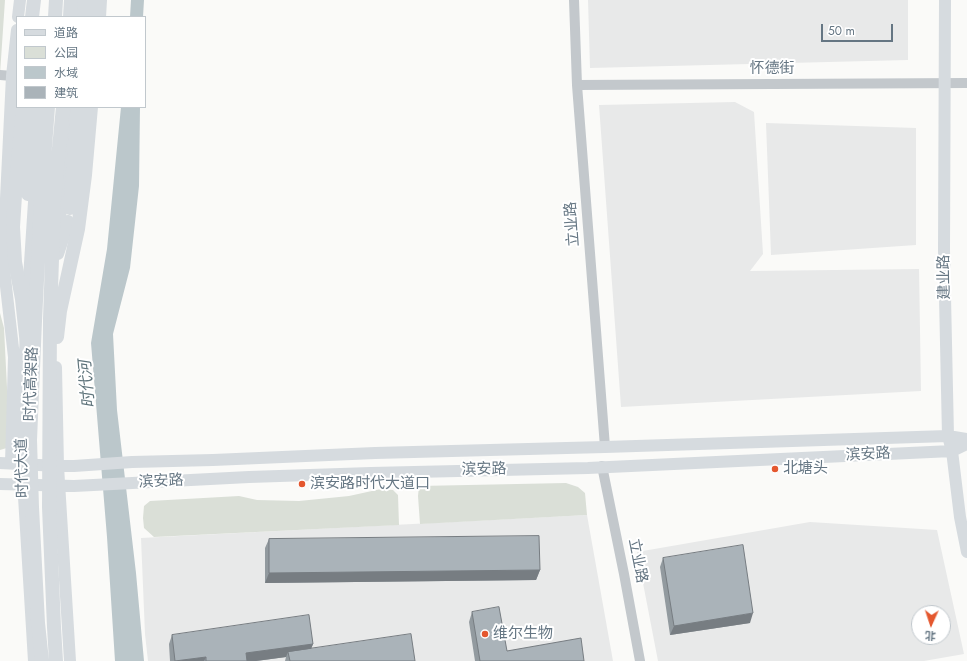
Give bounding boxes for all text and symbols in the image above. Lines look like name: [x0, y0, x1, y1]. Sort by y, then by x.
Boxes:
legend: [16, 16, 146, 108]
scale bar: [823, 16, 895, 42]
text: 50 m: [828, 22, 855, 40]
text: 道路: [54, 24, 78, 42]
text: 公园: [54, 44, 78, 62]
street label: 怀德街: [750, 60, 794, 78]
text: 水域: [54, 64, 78, 82]
text: 建筑: [54, 84, 78, 102]
street label: 立业路: [562, 201, 584, 247]
street label: 建业路: [936, 254, 954, 300]
street label: 时代高架路: [22, 346, 42, 422]
water label: 时代河: [76, 359, 100, 409]
street label: 时代大道: [13, 438, 33, 498]
street label: 滨安路: [845, 445, 891, 465]
place label: 北塘头: [783, 460, 828, 478]
street label: 滨安路: [461, 461, 507, 479]
marker: 北塘头: [770, 464, 780, 474]
street label: 滨安路: [138, 472, 184, 492]
place label: 滨安路时代大道口: [310, 475, 430, 493]
marker: 滨安路时代大道口: [297, 479, 307, 489]
street label: 立业路: [624, 537, 650, 585]
north arrow: [911, 605, 951, 645]
place label: 维尔生物: [493, 625, 553, 643]
text: 北: [925, 628, 936, 644]
marker: 维尔生物: [480, 629, 490, 639]

